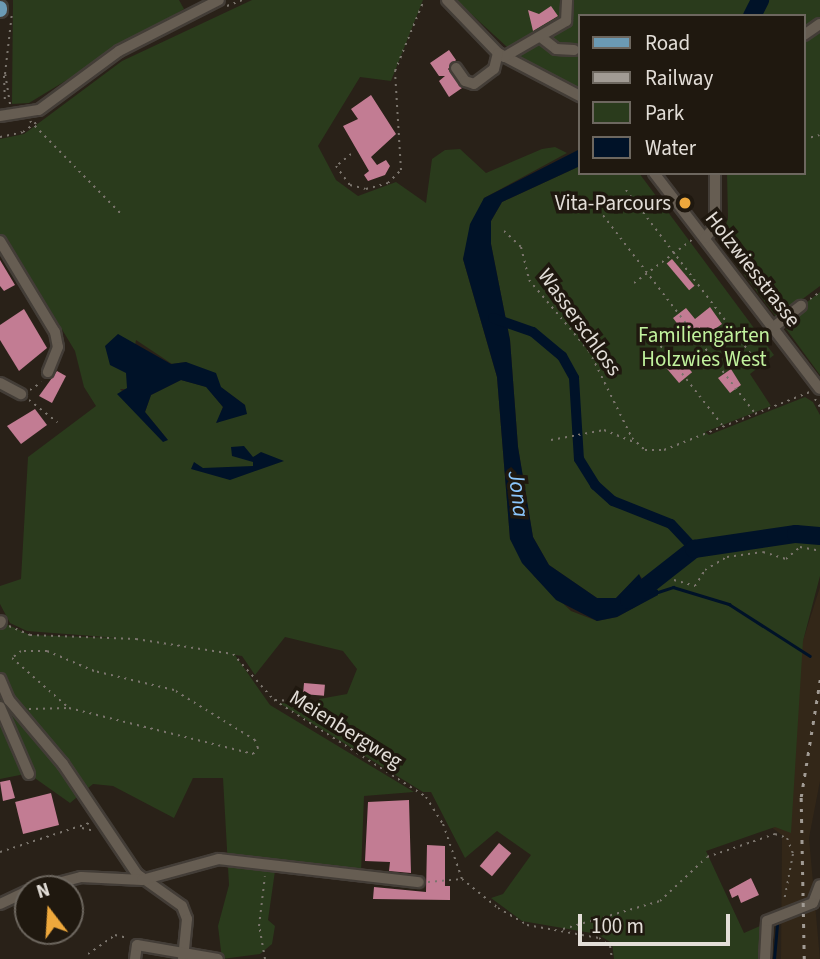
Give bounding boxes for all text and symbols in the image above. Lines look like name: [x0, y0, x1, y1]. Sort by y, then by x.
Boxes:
legend: [578, 14, 806, 175]
text: Road: [645, 28, 690, 58]
text: Railway: [645, 63, 713, 93]
text: Park: [645, 98, 684, 128]
text: Water: [645, 133, 696, 163]
place label: Vita-Parcours: [555, 190, 671, 216]
marker: Vita-Parcours: [677, 195, 693, 211]
street label: Holzwiesstrasse: [700, 206, 806, 332]
street label: Wasserschloss: [533, 264, 627, 380]
park label: Familiengärten Holzwies West: [638, 322, 770, 372]
water label: Jona: [501, 469, 535, 519]
street label: Meienbergweg: [285, 684, 407, 774]
north arrow: [14, 875, 84, 945]
text: N: [33, 877, 53, 906]
scale bar: [582, 900, 734, 944]
text: 100 m: [591, 911, 644, 941]

